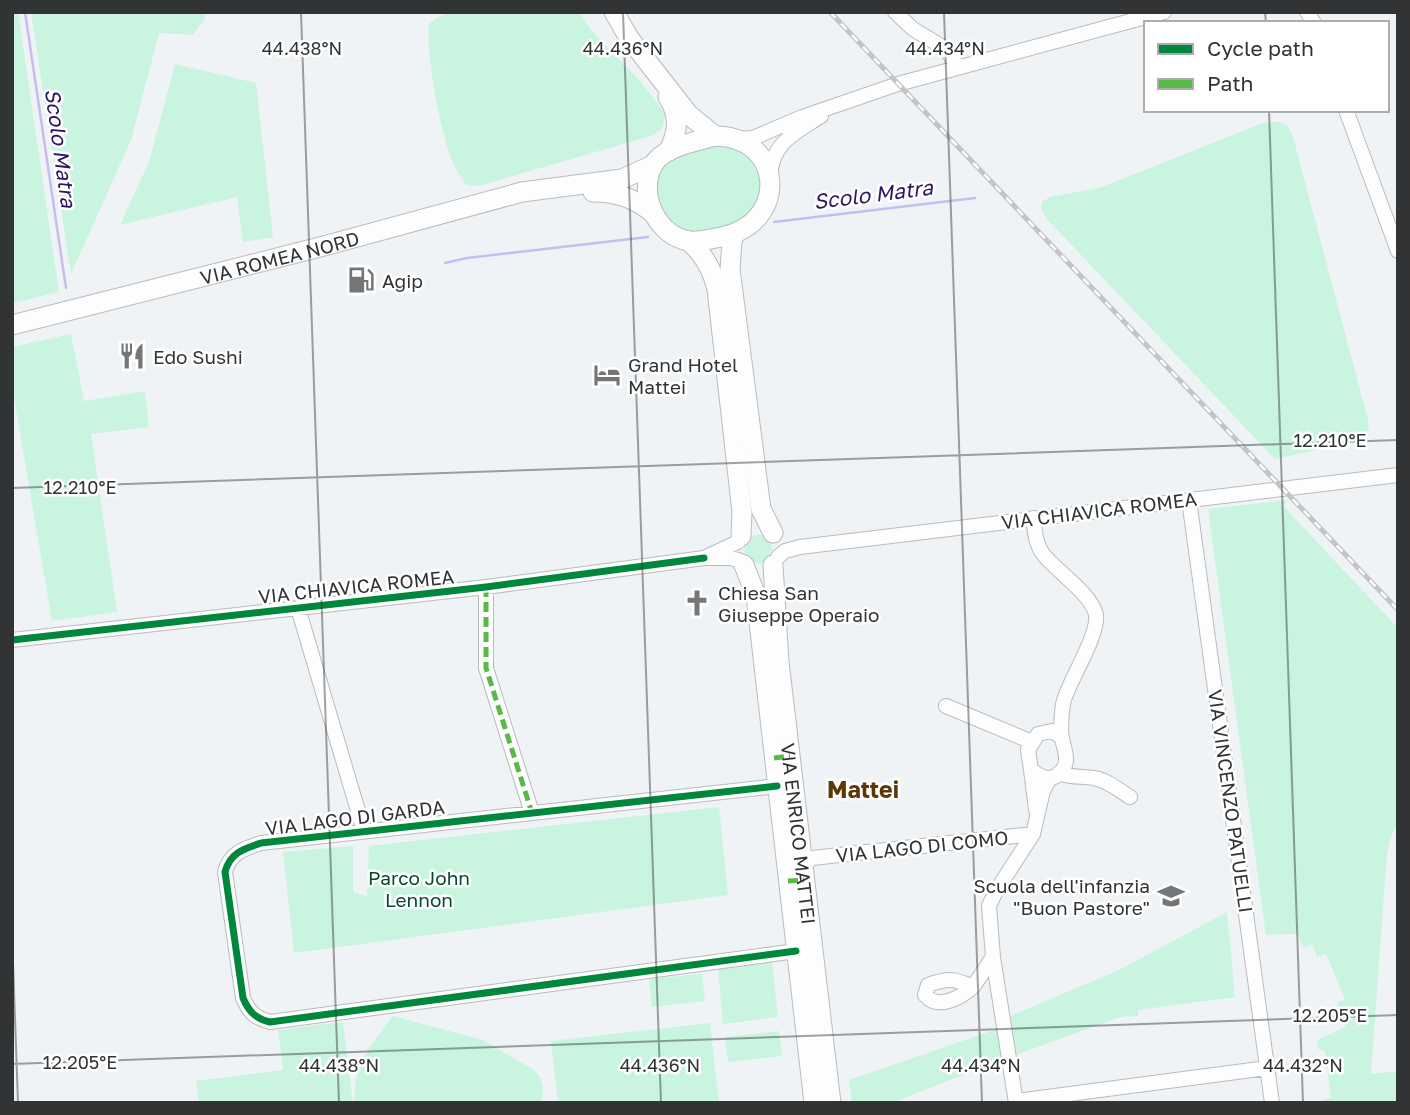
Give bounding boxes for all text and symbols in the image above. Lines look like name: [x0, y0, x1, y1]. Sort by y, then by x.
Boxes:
legend: [1144, 21, 1389, 112]
text: Cycle path: [1207, 35, 1314, 61]
text: 44.438°N: [262, 37, 342, 59]
text: 44.436°N: [583, 37, 663, 59]
text: 44.434°N: [905, 37, 985, 59]
text: Path: [1207, 70, 1254, 96]
water label: Scolo Matra: [40, 87, 82, 210]
water label: Scolo Matra: [812, 174, 935, 214]
street label: VIA ROMEA NORD: [198, 225, 362, 288]
fuel station icon: Agip: [346, 265, 376, 295]
place label: Agip: [382, 269, 423, 292]
restaurant icon: Edo Sushi: [117, 341, 147, 371]
place label: Edo Sushi: [153, 345, 243, 368]
place label: Grand Hotel Mattei: [628, 353, 738, 398]
hotel icon: Grand Hotel Mattei: [592, 360, 622, 390]
text: 12.210°E: [1294, 429, 1366, 451]
text: 12.210°E: [44, 476, 116, 498]
street label: VIA CHIAVICA ROMEA: [1000, 487, 1198, 533]
street label: VIA CHIAVICA ROMEA: [257, 564, 455, 608]
place label: Chiesa San Giuseppe Operaio: [718, 581, 879, 626]
church icon: Chiesa San Giuseppe Operaio: [682, 588, 712, 618]
street label: VIA VINCENZO PATUELLI: [1204, 688, 1258, 914]
street label: VIA ENRICO MATTEI: [777, 742, 821, 926]
district label: Mattei: [827, 775, 899, 803]
street label: VIA LAGO DI GARDA: [264, 795, 446, 839]
street label: VIA LAGO DI COMO: [835, 825, 1009, 867]
park label: Parco John Lennon: [368, 866, 470, 911]
place label: Scuola dell'infanzia "Buon Pastore": [973, 874, 1150, 919]
school or university icon: Scuola dell'infanzia "Buon Pastore": [1156, 881, 1186, 911]
text: 12.205°E: [1293, 1004, 1367, 1026]
text: 12.205°E: [43, 1051, 117, 1073]
text: 44.438°N: [299, 1054, 379, 1076]
text: 44.436°N: [620, 1054, 700, 1076]
text: 44.434°N: [941, 1054, 1021, 1076]
text: 44.432°N: [1263, 1054, 1343, 1076]

